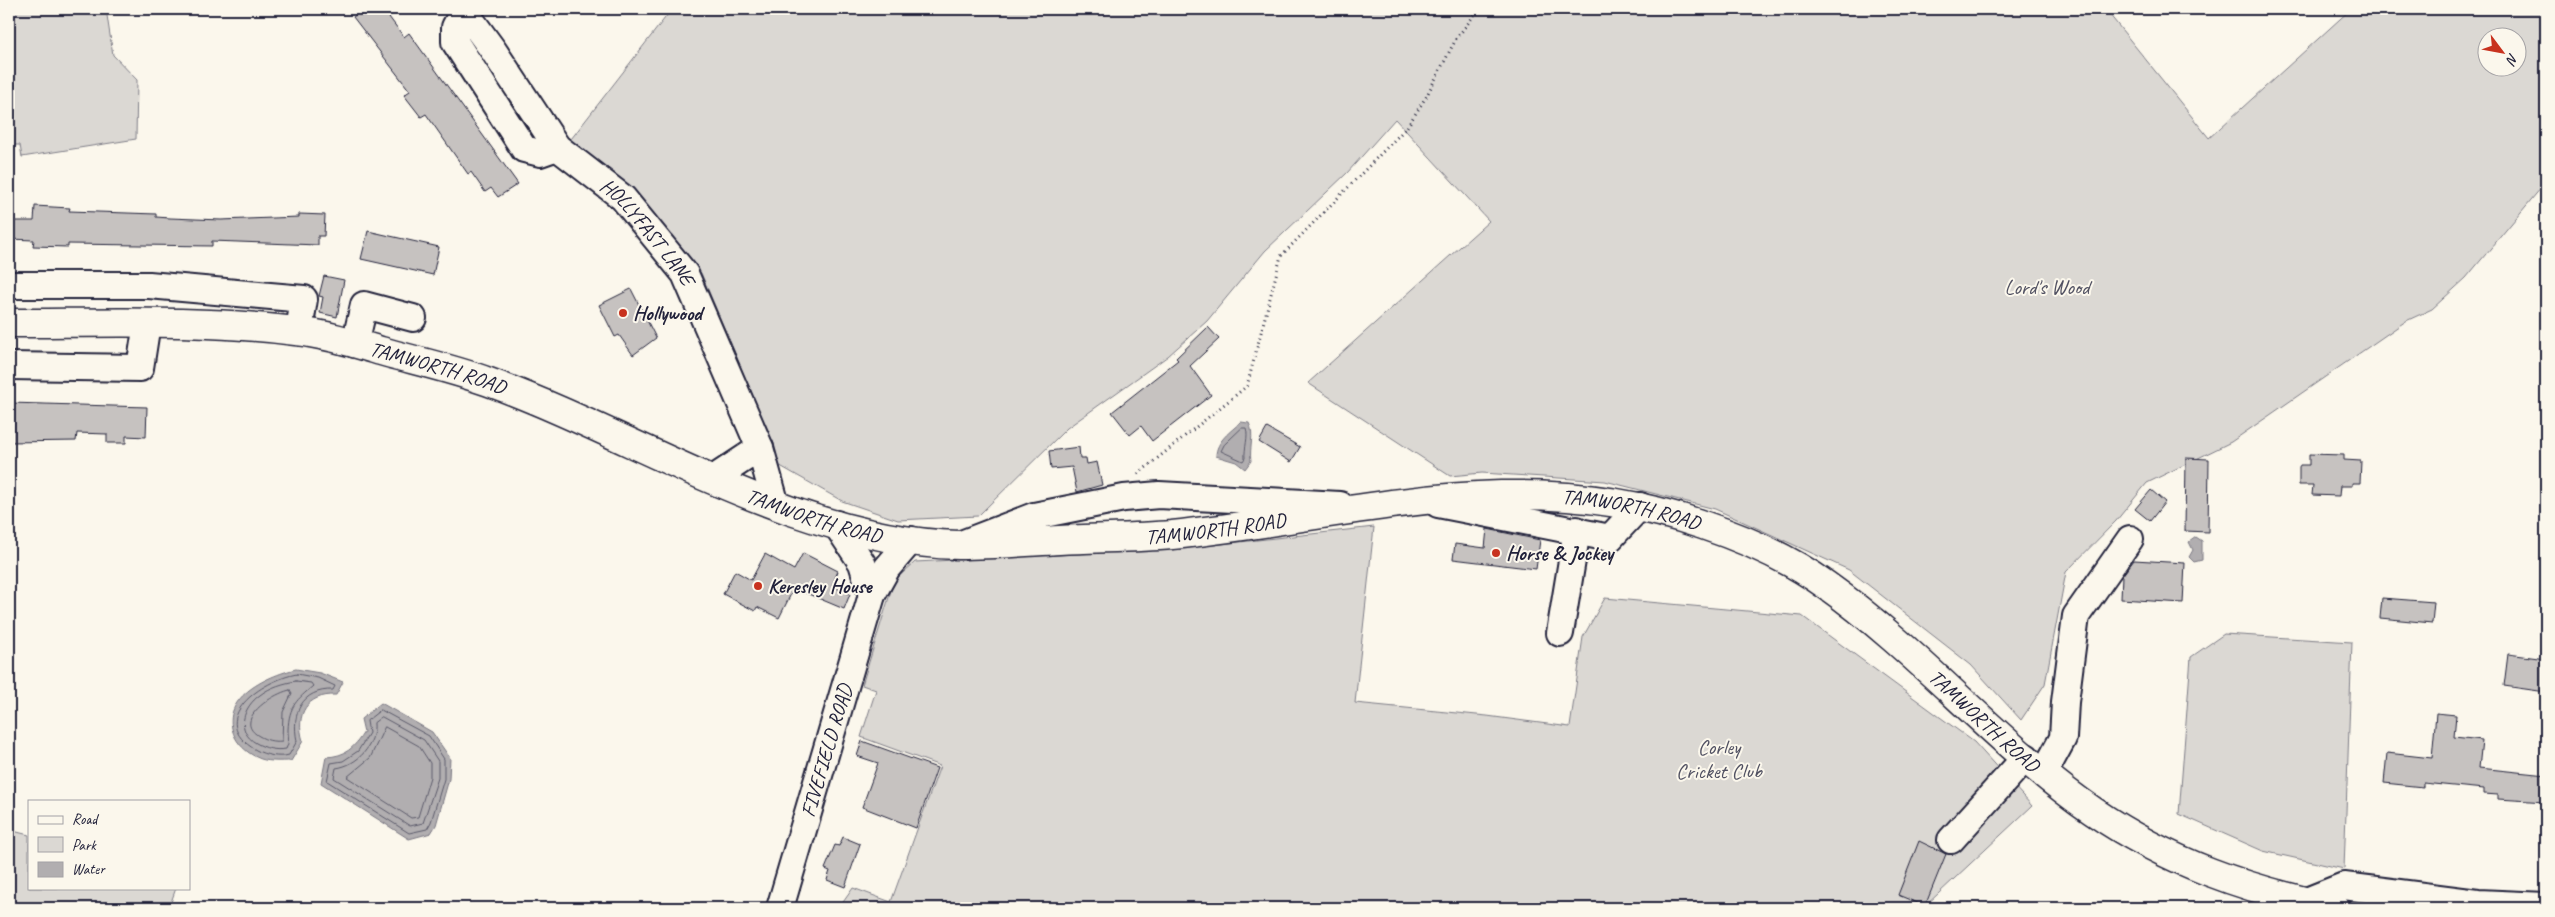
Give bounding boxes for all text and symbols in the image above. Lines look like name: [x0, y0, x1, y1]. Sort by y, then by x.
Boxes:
north arrow: [2478, 28, 2528, 78]
text: N: [2502, 50, 2522, 69]
street label: HOLLYFAST LANE: [595, 172, 702, 291]
park label: Lord's Wood: [2004, 274, 2093, 300]
place label: Hollywood: [633, 300, 705, 326]
marker: Hollywood: [617, 307, 629, 319]
street label: TAMWORTH ROAD: [367, 335, 511, 401]
street label: TAMWORTH ROAD: [742, 482, 886, 549]
street label: TAMWORTH ROAD: [1561, 483, 1705, 537]
street label: TAMWORTH ROAD: [1145, 507, 1289, 550]
place label: Horse & Jockey: [1506, 540, 1616, 566]
marker: Horse & Jockey: [1490, 547, 1502, 559]
place label: Keresley House: [768, 573, 874, 599]
marker: Keresley House: [752, 580, 764, 592]
street label: TAMWORTH ROAD: [1923, 664, 2046, 779]
street label: FIVEFIELD ROAD: [794, 680, 859, 820]
park label: Corley Cricket Club: [1676, 734, 1764, 784]
legend: [28, 800, 190, 890]
text: Road: [72, 810, 99, 829]
text: Park: [72, 836, 97, 855]
text: Water: [72, 860, 106, 879]

